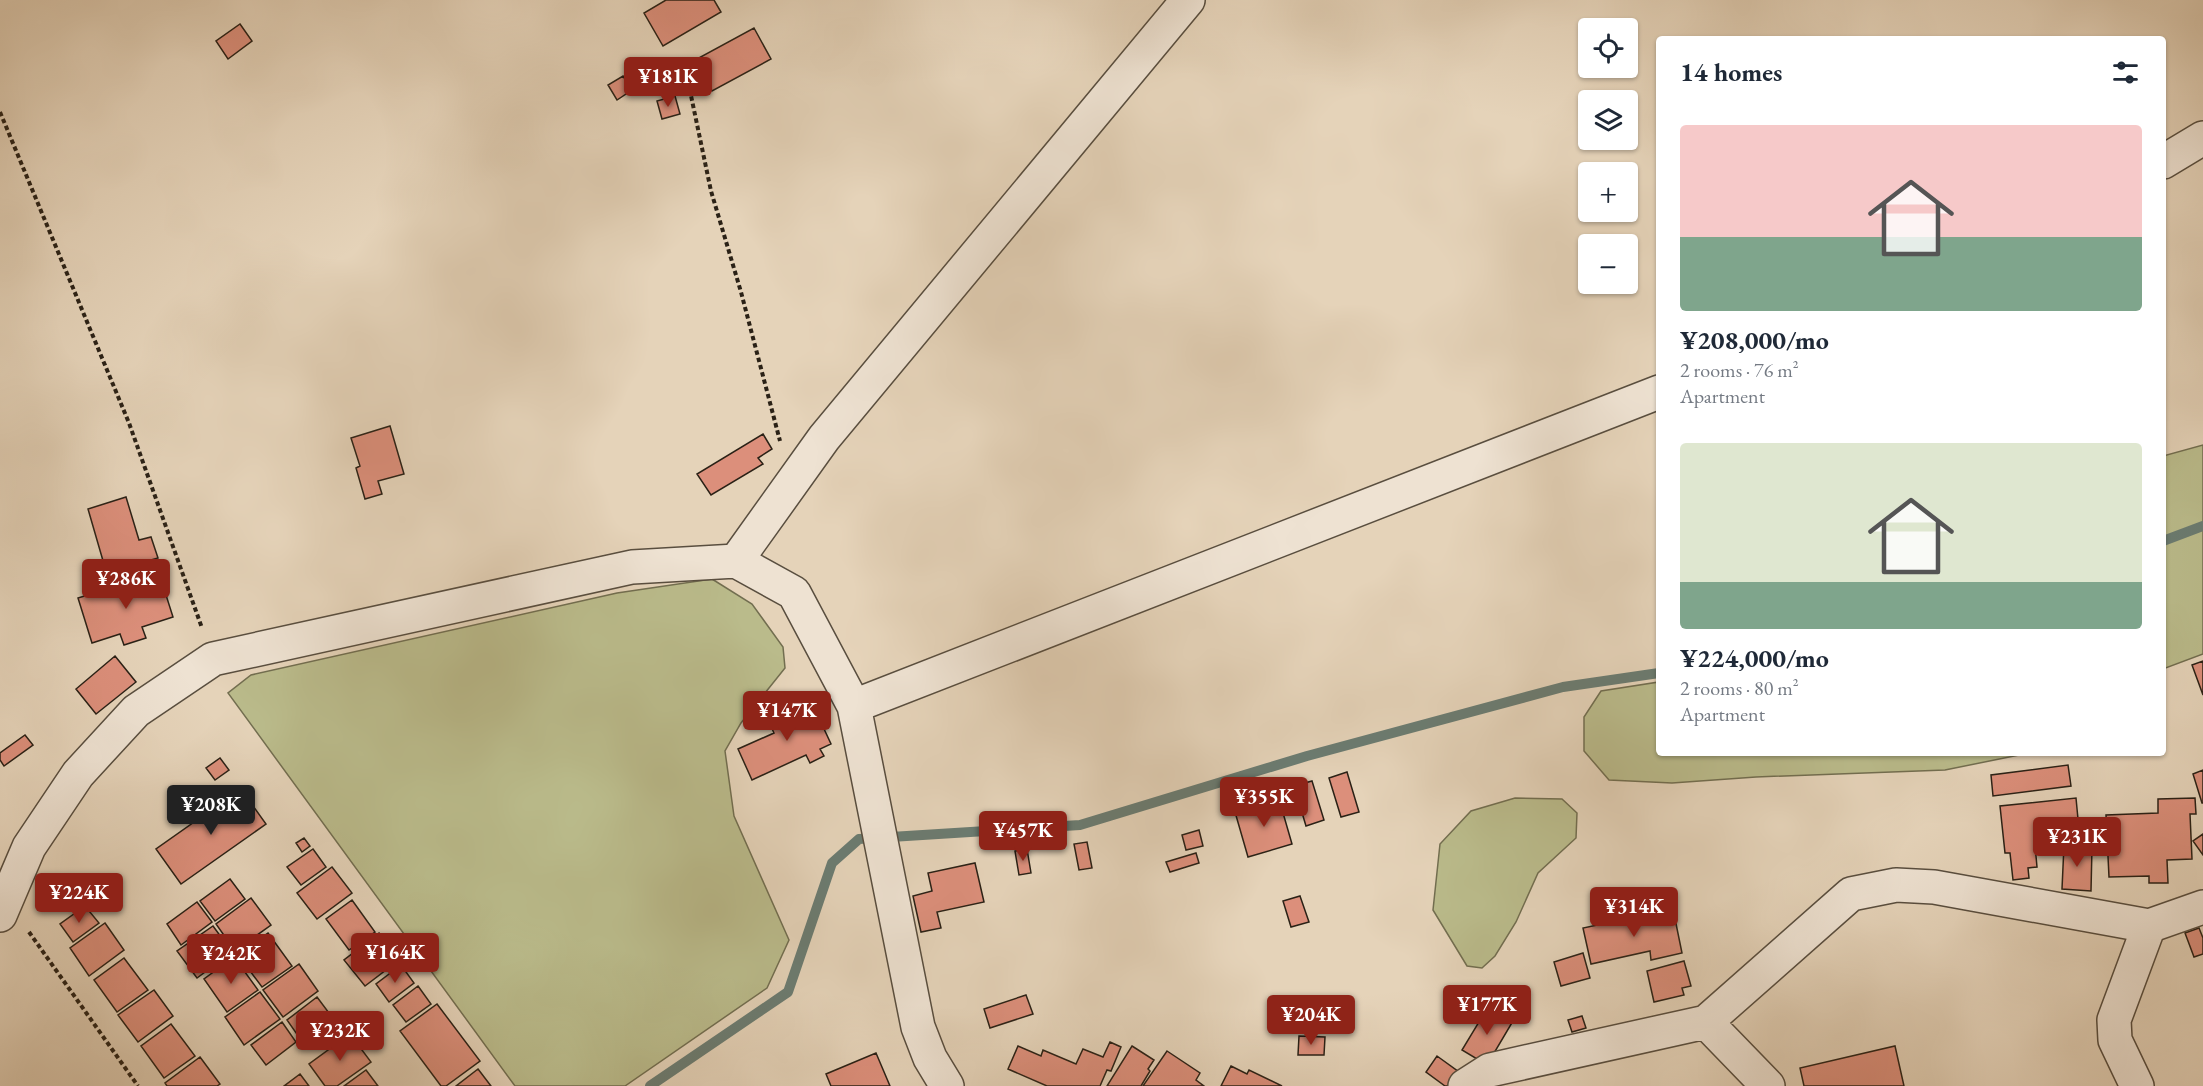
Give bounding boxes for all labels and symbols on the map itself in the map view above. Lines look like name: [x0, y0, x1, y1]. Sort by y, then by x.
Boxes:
pin: ¥181K: [626, 57, 710, 108]
pin: ¥286K: [84, 559, 168, 610]
pin: ¥147K: [745, 691, 829, 742]
pin: ¥355K: [1222, 777, 1306, 828]
pin: ¥208K: [169, 785, 253, 836]
pin: ¥457K: [981, 811, 1065, 862]
pin: ¥231K: [2035, 817, 2119, 868]
pin: ¥224K: [37, 873, 121, 924]
pin: ¥314K: [1592, 887, 1676, 938]
pin: ¥164K: [353, 933, 437, 984]
pin: ¥242K: [189, 934, 273, 985]
pin: ¥177K: [1445, 985, 1529, 1036]
pin: ¥204K: [1269, 995, 1353, 1046]
pin: ¥232K: [298, 1011, 382, 1062]

